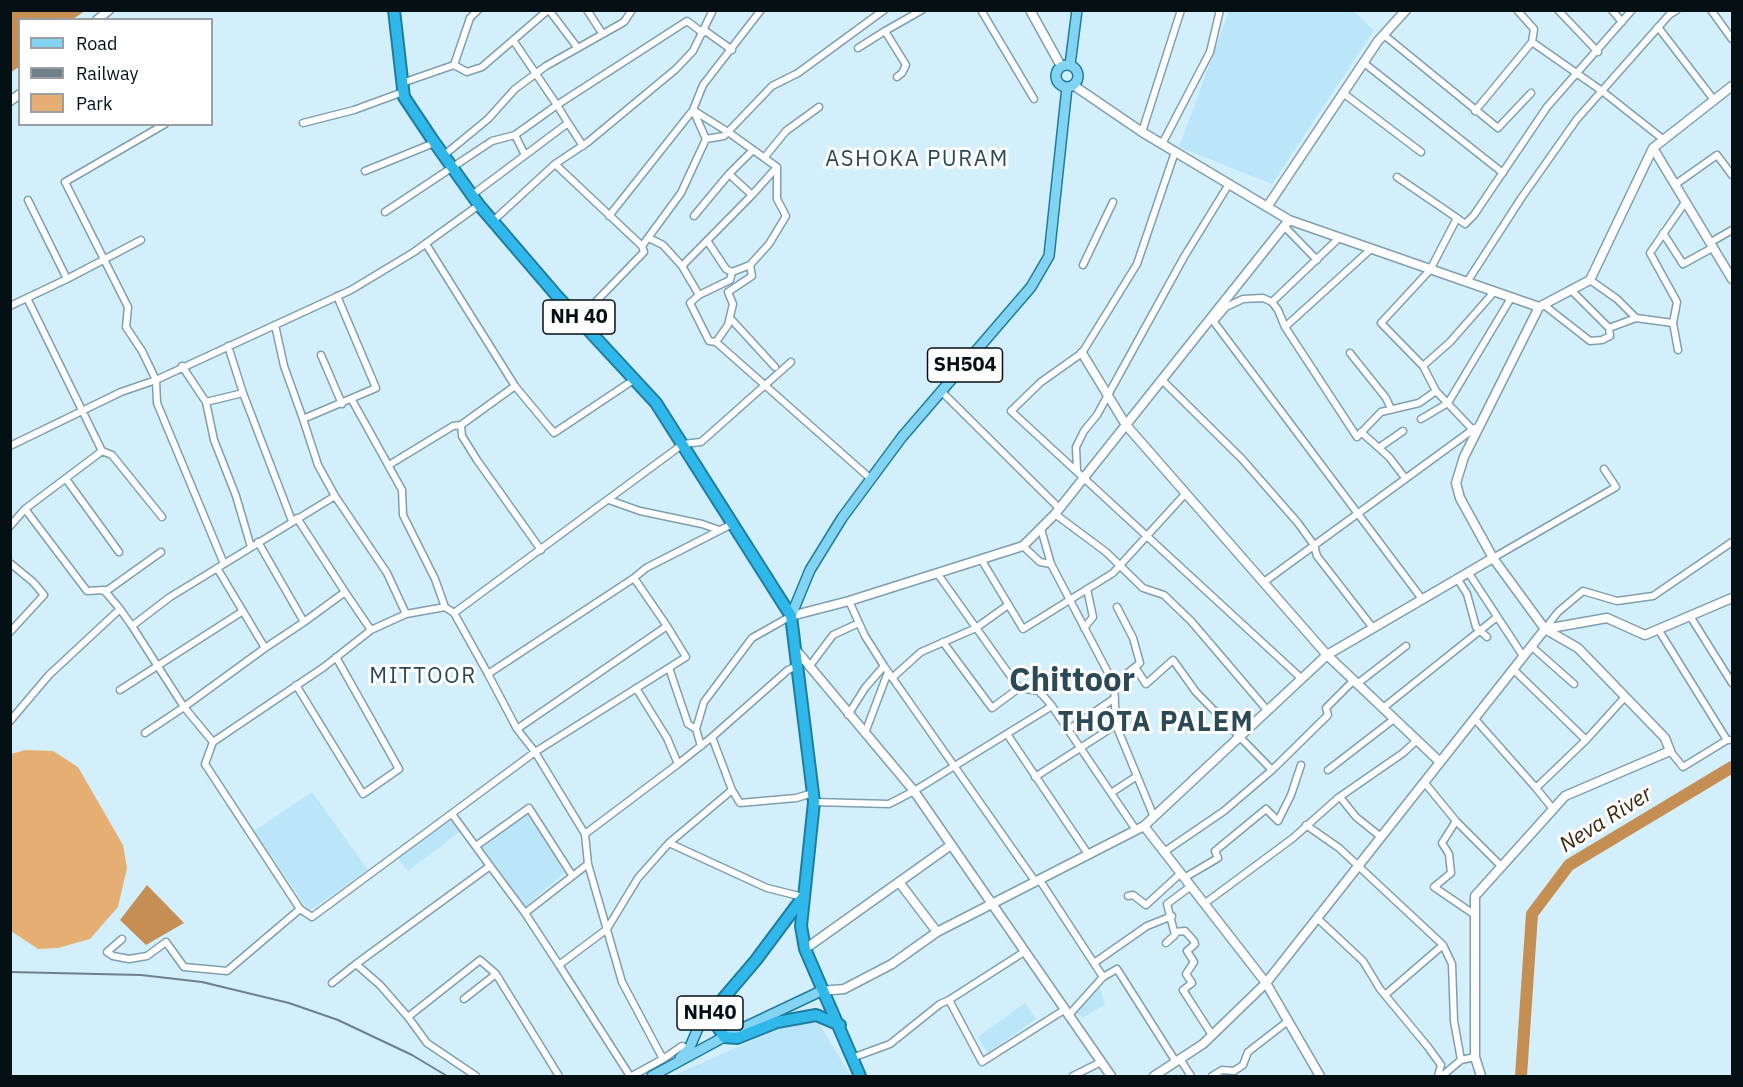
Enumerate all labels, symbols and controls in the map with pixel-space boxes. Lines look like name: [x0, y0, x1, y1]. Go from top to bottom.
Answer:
legend: [18, 18, 213, 126]
text: Road: [76, 32, 117, 55]
text: Railway: [76, 62, 138, 85]
text: Park: [76, 92, 112, 115]
district label: ASHOKA PURAM: [825, 147, 1009, 173]
road number: NH 40: [543, 300, 615, 334]
road number: SH504: [928, 348, 1002, 382]
district label: Chittoor: [1009, 661, 1135, 701]
district label: MITTOOR: [369, 664, 477, 690]
district label: THOTA PALEM: [1058, 707, 1254, 739]
water label: Neva River: [1555, 781, 1657, 859]
road number: NH40: [677, 996, 743, 1030]

